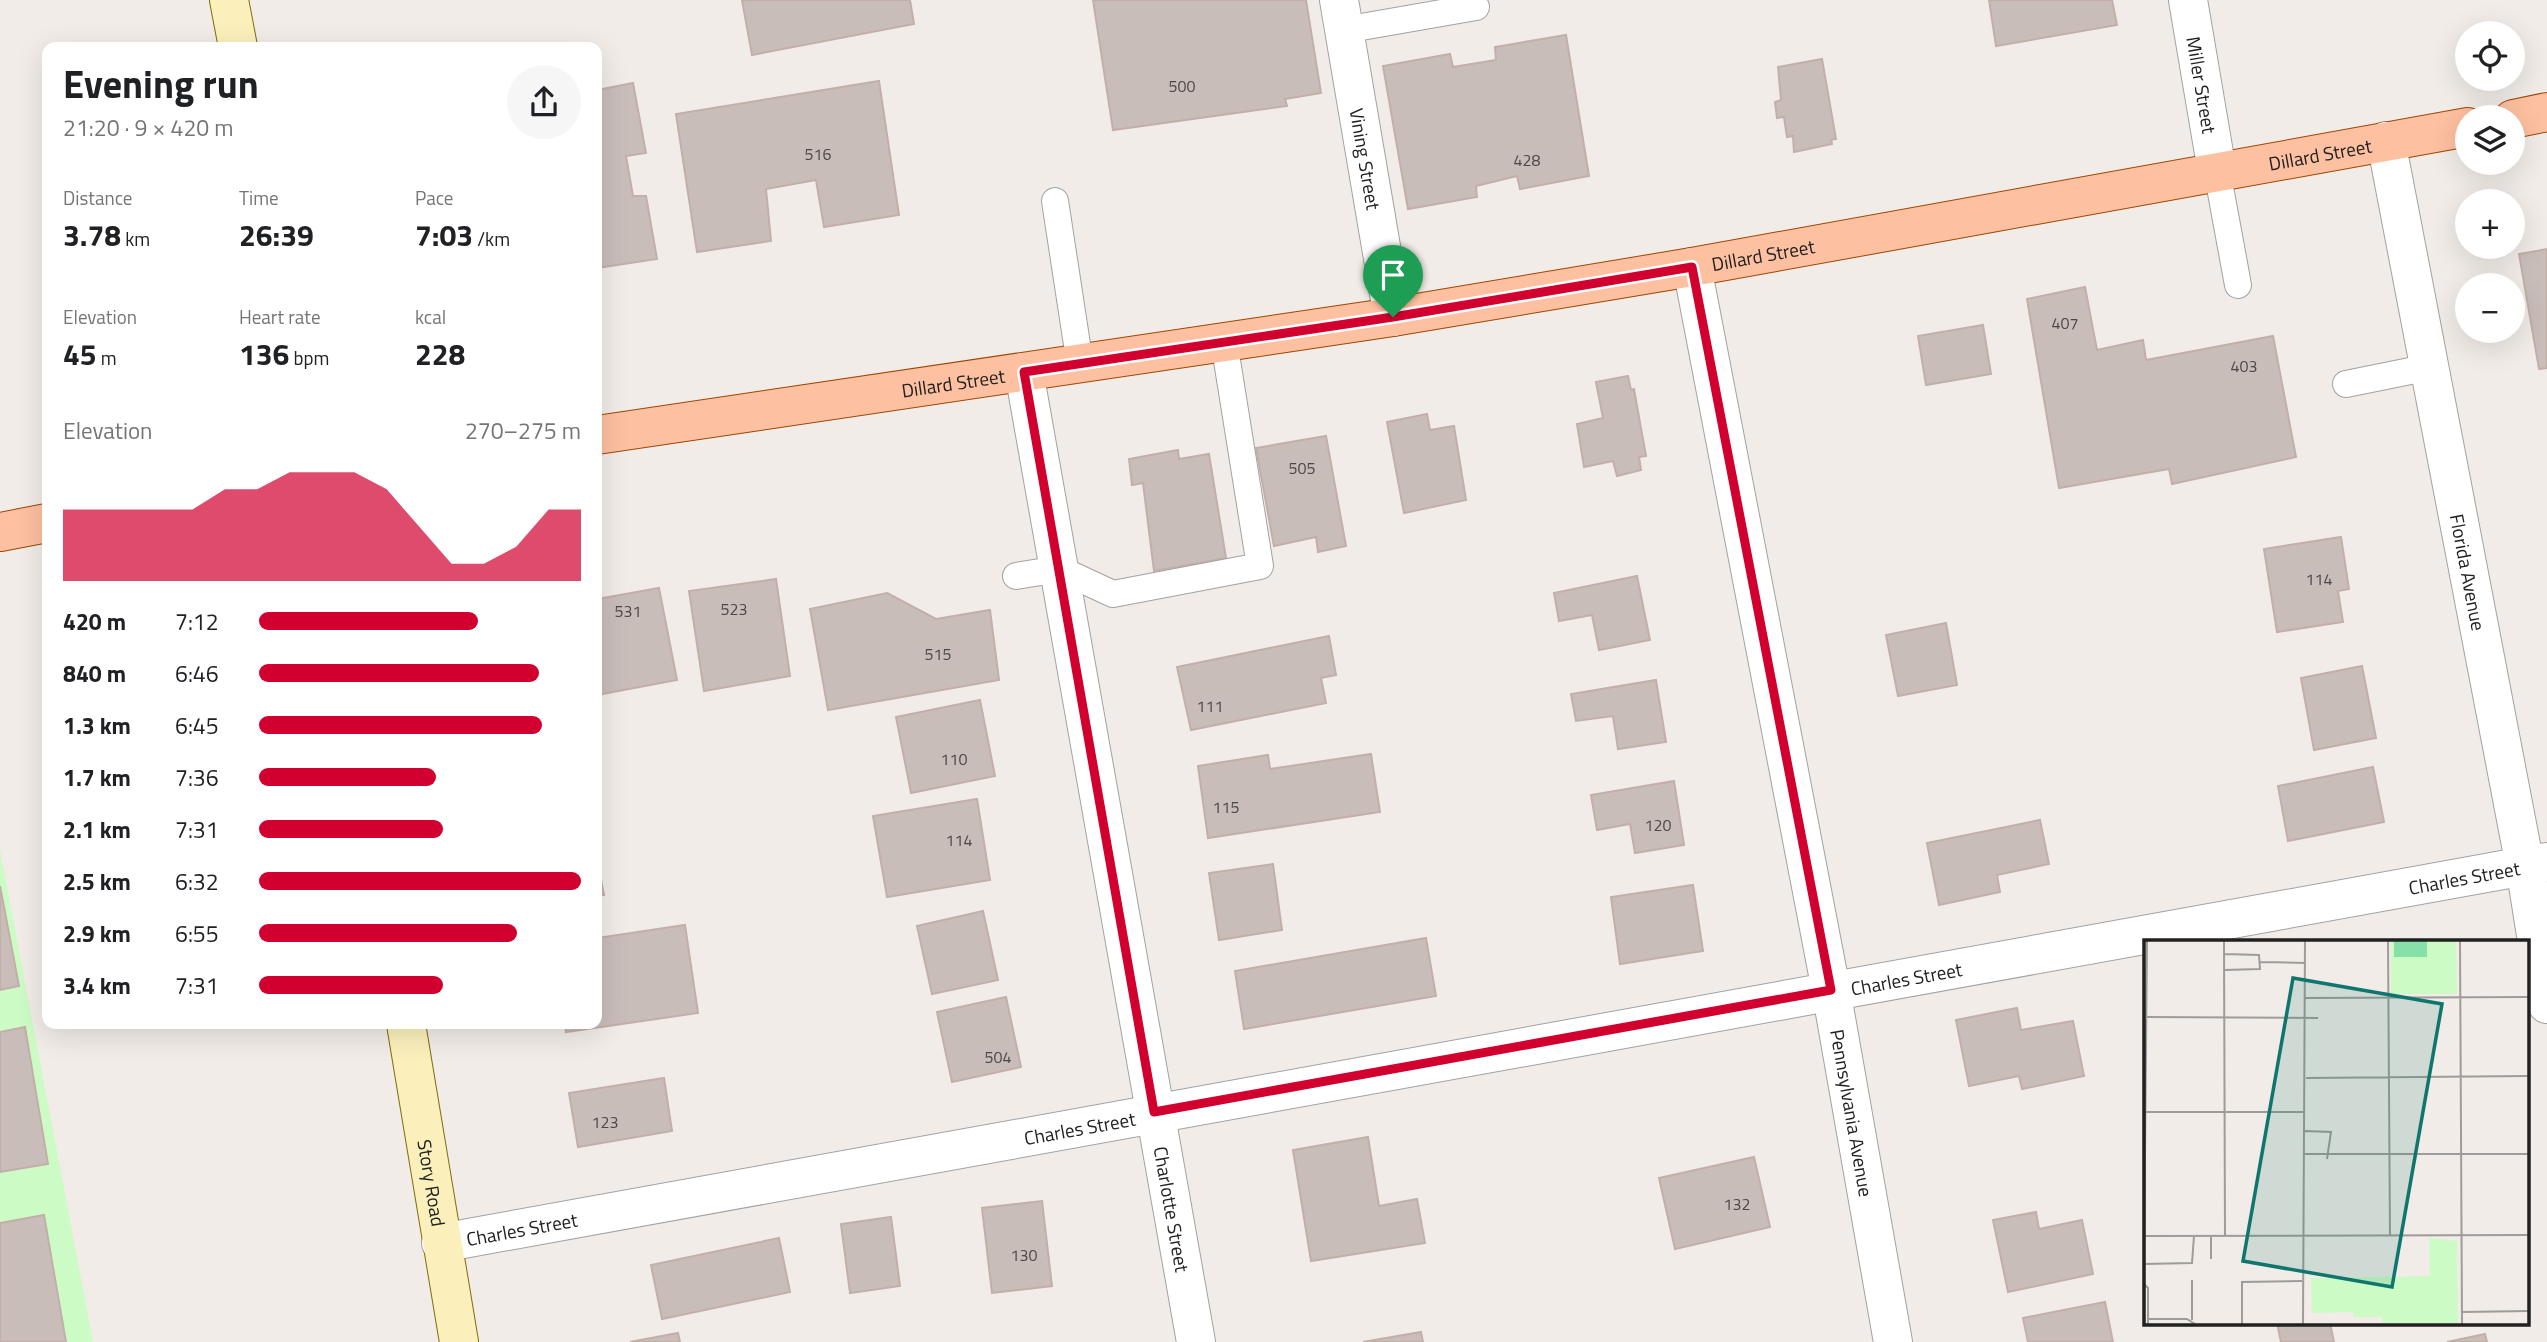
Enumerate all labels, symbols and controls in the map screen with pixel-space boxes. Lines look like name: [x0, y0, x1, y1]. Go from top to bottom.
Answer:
map controls: [2455, 21, 2525, 343]
button: locate: [2455, 21, 2525, 91]
street label: Miller Street: [2180, 34, 2225, 136]
text: Evening run: [63, 55, 259, 113]
button: share: [507, 65, 581, 139]
house number: 500: [1169, 74, 1195, 98]
button: layers: [2455, 105, 2525, 175]
street label: Vining Street: [1343, 106, 1389, 212]
text: 21:20 · 9 × 420 m: [63, 110, 233, 145]
street label: Dillard Street: [2266, 130, 2374, 177]
house number: 516: [805, 142, 831, 166]
house number: 428: [1514, 148, 1540, 172]
text: Distance: [63, 183, 132, 212]
text: Time: [239, 183, 279, 212]
text: Pace: [415, 183, 453, 212]
button: +: [2455, 189, 2525, 259]
text: 3.78: [63, 212, 121, 258]
text: 26:39: [239, 212, 314, 258]
text: 7:03: [415, 212, 473, 258]
text: km: [121, 224, 150, 253]
text: /km: [473, 224, 510, 253]
street label: Dillard Street: [1709, 231, 1817, 278]
pin: [1363, 245, 1423, 317]
icon: arrive: [1374, 256, 1412, 294]
button: −: [2455, 273, 2525, 343]
text: Elevation: [63, 302, 137, 331]
text: Heart rate: [239, 302, 321, 331]
text: kcal: [415, 302, 446, 331]
house number: 407: [2052, 311, 2078, 335]
text: 45: [63, 331, 97, 377]
text: 136: [239, 331, 289, 377]
text: 228: [415, 331, 465, 377]
text: m: [97, 343, 117, 372]
text: bpm: [289, 343, 329, 372]
house number: 403: [2231, 354, 2257, 378]
street label: Dillard Street: [899, 360, 1007, 404]
text: Elevation: [63, 413, 152, 448]
text: 270–275 m: [465, 413, 581, 448]
house number: 505: [1289, 456, 1315, 480]
street label: Florida Avenue: [2443, 511, 2494, 633]
house number: 114: [2306, 567, 2332, 591]
house number: 523: [721, 597, 747, 621]
house number: 531: [615, 599, 641, 623]
text: 420 m: [63, 604, 126, 639]
text: 7:12: [175, 604, 219, 639]
house number: 515: [925, 642, 951, 666]
text: 840 m: [63, 656, 126, 691]
text: 6:46: [175, 656, 219, 691]
house number: 111: [1197, 694, 1223, 718]
text: 1.3 km: [63, 708, 131, 743]
text: 6:45: [175, 708, 219, 743]
house number: 110: [941, 747, 967, 771]
text: 1.7 km: [63, 760, 131, 795]
text: 7:36: [175, 760, 219, 795]
house number: 115: [1213, 795, 1239, 819]
text: 2.1 km: [63, 812, 131, 847]
text: 7:31: [175, 812, 219, 847]
house number: 120: [1645, 813, 1671, 837]
house number: 114: [946, 828, 972, 852]
street label: Charles Street: [2406, 853, 2523, 901]
text: 2.5 km: [63, 864, 131, 899]
text: 6:32: [175, 864, 219, 899]
text: 2.9 km: [63, 916, 131, 951]
text: 6:55: [175, 916, 219, 951]
inset map: [2144, 940, 2530, 1324]
street label: Charles Street: [1848, 954, 1965, 1002]
text: 3.4 km: [63, 968, 131, 1003]
text: 7:31: [175, 968, 219, 1003]
street label: Pennsylvania Avenue: [1824, 1027, 1882, 1199]
house number: 504: [985, 1045, 1011, 1069]
street label: Charles Street: [1022, 1103, 1138, 1152]
house number: 123: [592, 1110, 618, 1134]
street label: Story Road: [411, 1137, 454, 1229]
street label: Charlotte Street: [1147, 1144, 1198, 1274]
house number: 132: [1724, 1192, 1750, 1216]
street label: Charles Street: [464, 1204, 580, 1253]
house number: 130: [1011, 1243, 1037, 1267]

